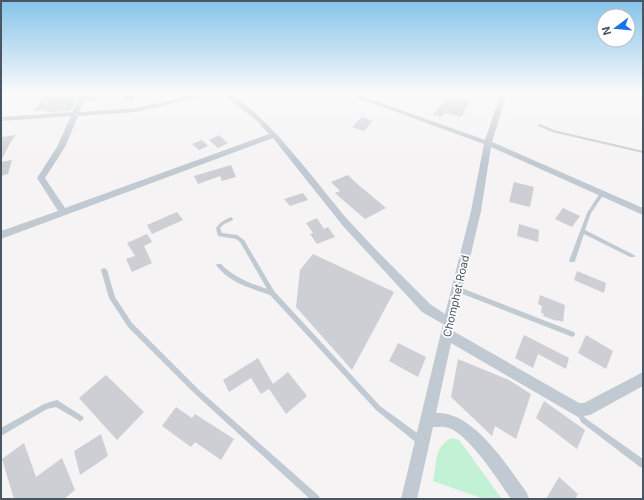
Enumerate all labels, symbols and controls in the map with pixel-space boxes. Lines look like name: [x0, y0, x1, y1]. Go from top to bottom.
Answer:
north arrow: [596, 8, 636, 48]
text: N: [599, 25, 614, 37]
street label: Chomphet Road: [440, 254, 472, 338]

